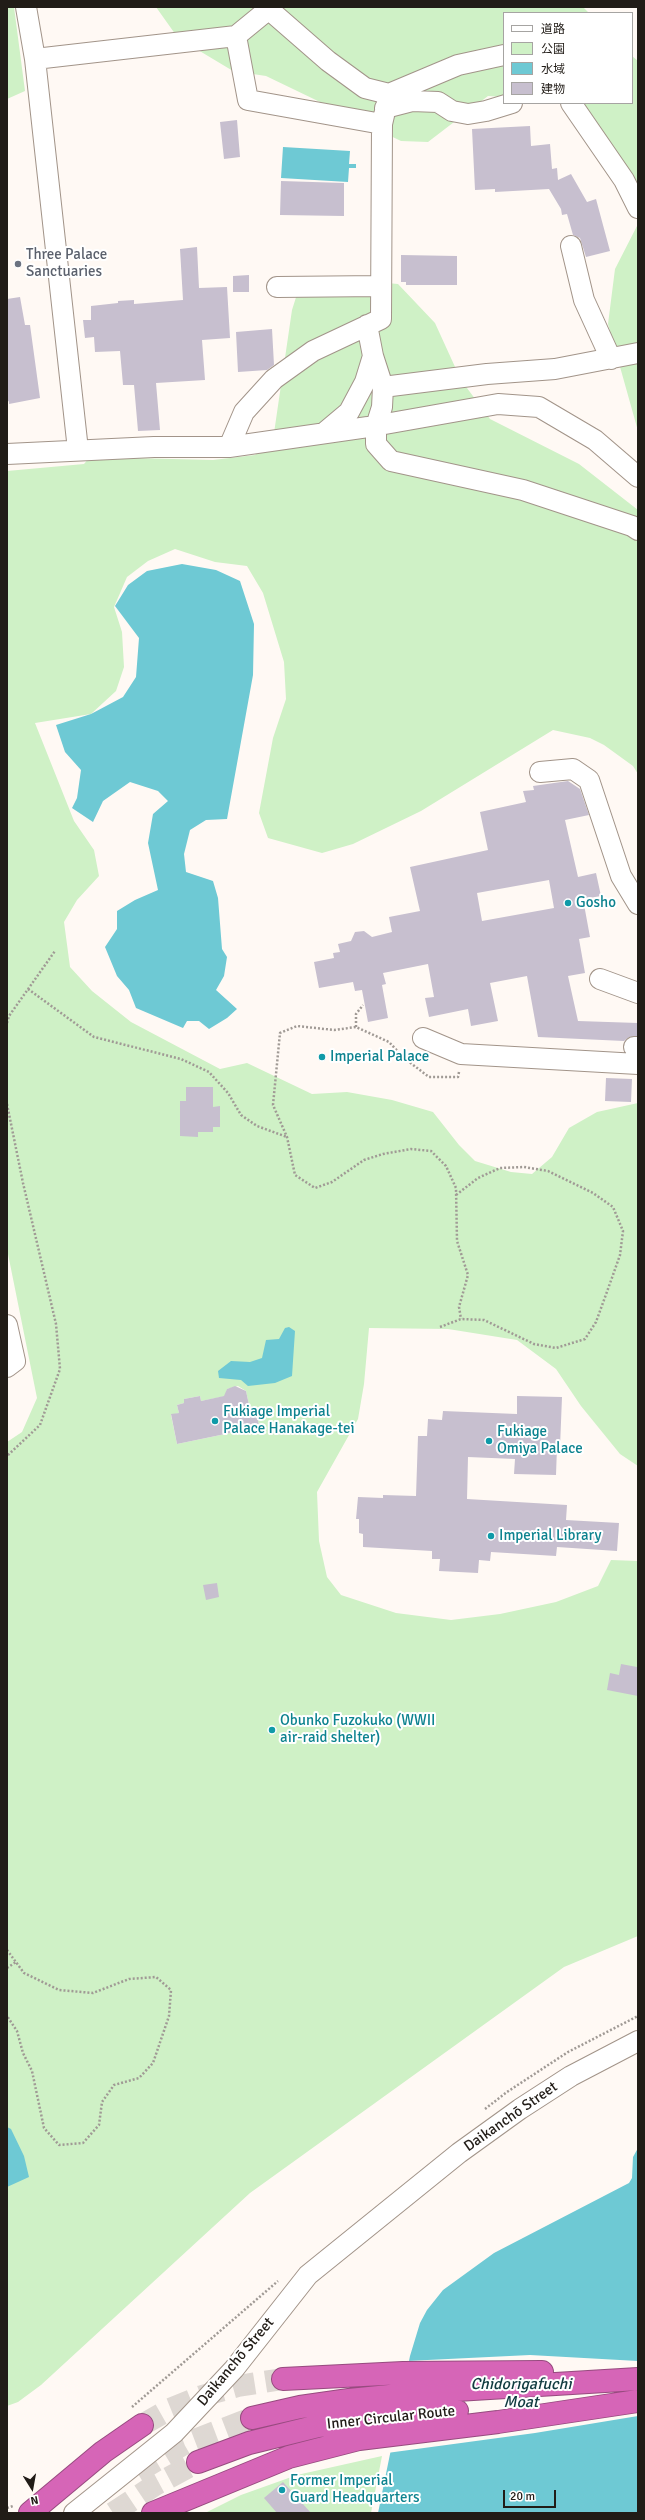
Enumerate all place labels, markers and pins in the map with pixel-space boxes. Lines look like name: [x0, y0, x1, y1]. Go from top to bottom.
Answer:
place label: Three Palace Sanctuaries: [26, 246, 107, 281]
marker: Three Palace Sanctuaries: [13, 259, 23, 269]
place label: Gosho: [576, 894, 616, 912]
marker: Gosho: [563, 898, 573, 908]
place label: Imperial Palace: [330, 1048, 429, 1066]
marker: Imperial Palace: [317, 1052, 327, 1062]
place label: Fukiage Imperial Palace Hanakage-tei: [223, 1403, 354, 1438]
marker: Fukiage Imperial Palace Hanakage-tei: [210, 1416, 220, 1426]
place label: Fukiage Omiya Palace: [497, 1423, 583, 1458]
marker: Fukiage Omiya Palace: [484, 1436, 494, 1446]
place label: Imperial Library: [499, 1527, 601, 1545]
marker: Imperial Library: [486, 1531, 496, 1541]
place label: Obunko Fuzokuko (WWII air-raid shelter): [280, 1712, 435, 1747]
marker: Obunko Fuzokuko (WWII air-raid shelter): [267, 1725, 277, 1735]
place label: Former Imperial Guard Headquarters: [290, 2472, 419, 2507]
marker: Former Imperial Guard Headquarters: [277, 2485, 287, 2495]

